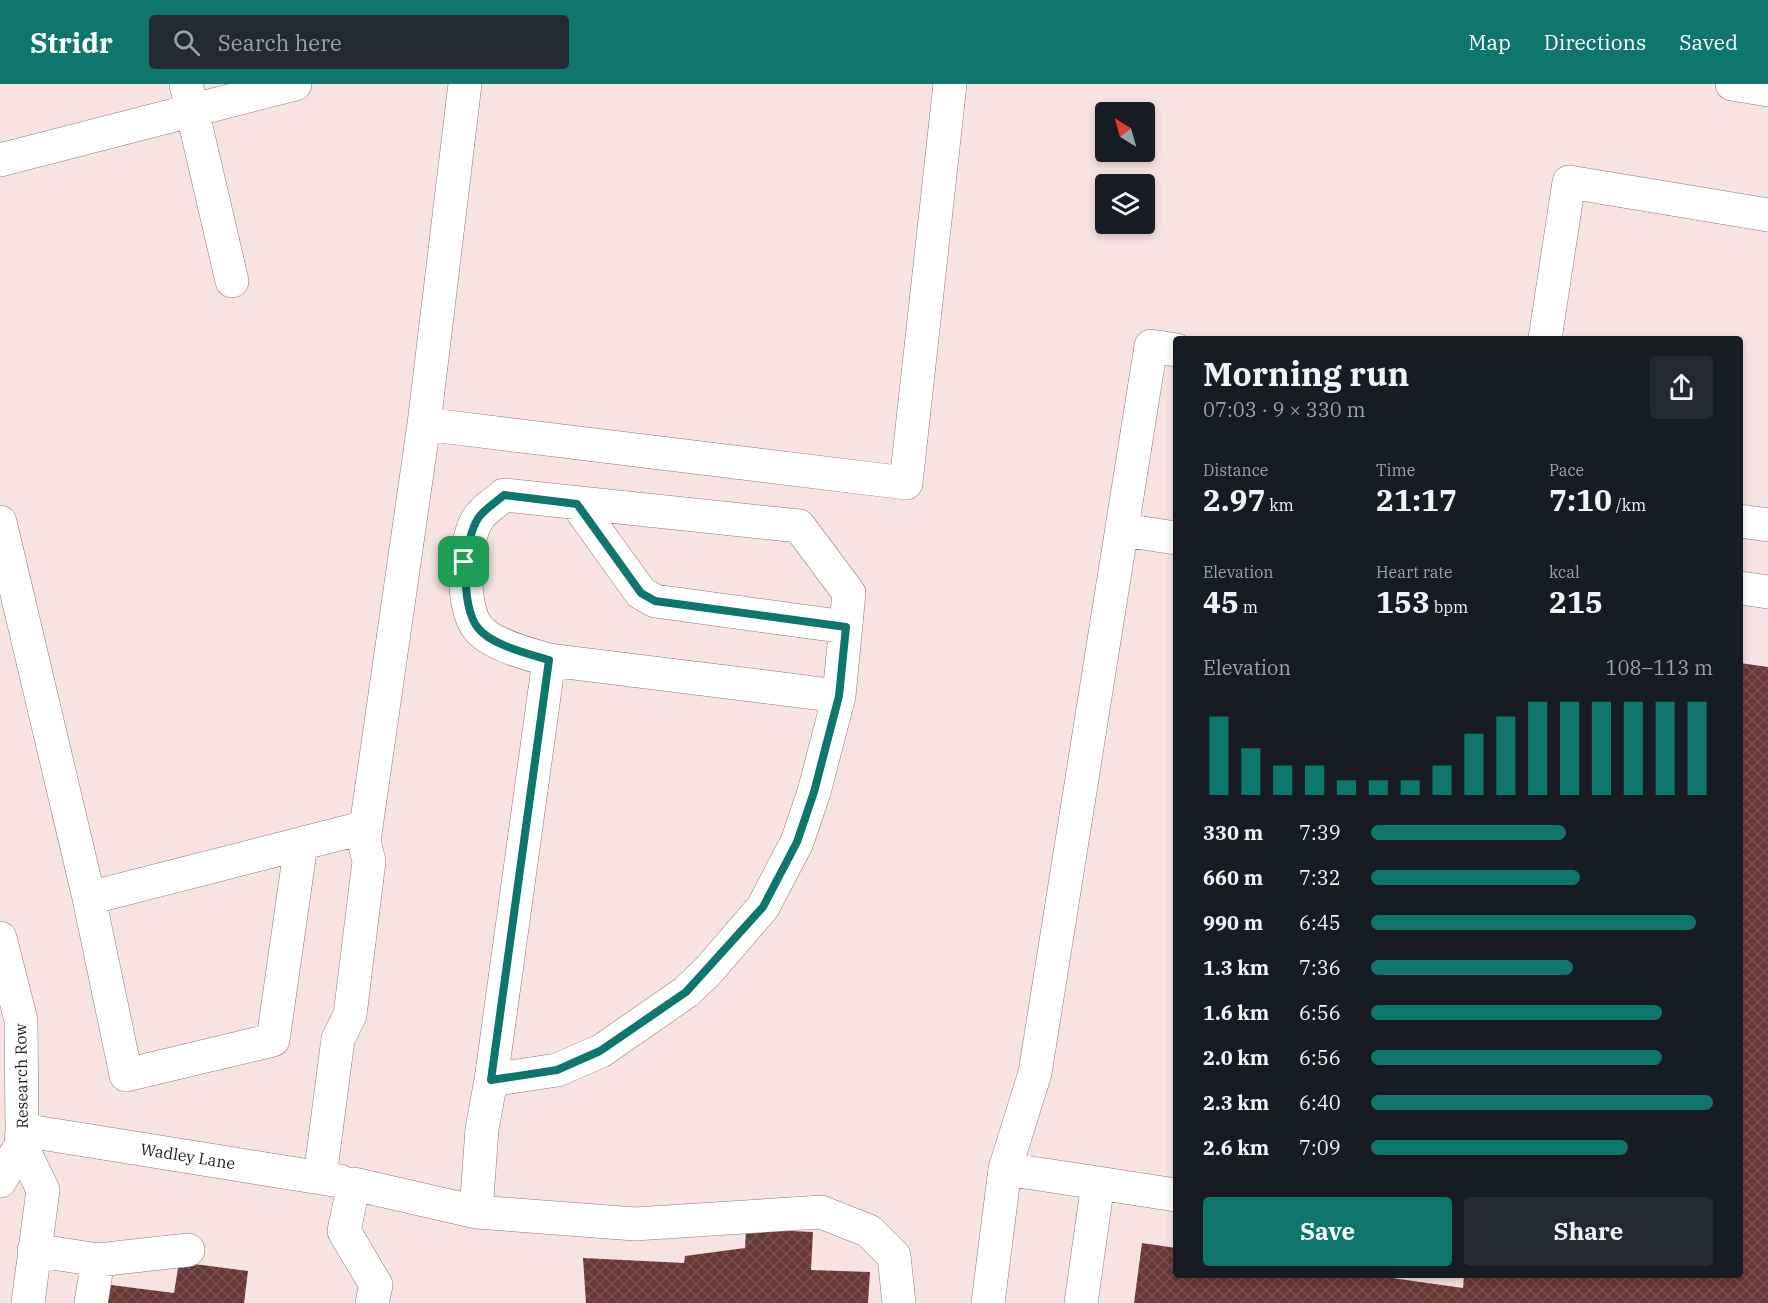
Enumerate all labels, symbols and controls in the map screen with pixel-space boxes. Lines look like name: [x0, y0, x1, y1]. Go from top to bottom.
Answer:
search box: [149, 15, 569, 69]
text: Stridr: [30, 24, 113, 61]
icon: search: [170, 26, 203, 59]
text: Search here: [218, 28, 342, 57]
text: Map: [1468, 28, 1511, 56]
text: Directions: [1544, 28, 1646, 56]
text: Saved: [1679, 28, 1738, 56]
north arrow: [1095, 102, 1155, 162]
map controls: [1095, 102, 1155, 234]
button: layers: [1095, 174, 1155, 234]
text: Morning run: [1203, 352, 1409, 395]
button: share: [1650, 356, 1713, 419]
text: 07:03 · 9 × 330 m: [1203, 396, 1366, 423]
text: Distance: [1203, 460, 1268, 480]
text: Time: [1376, 460, 1415, 480]
text: Pace: [1549, 460, 1584, 480]
text: 2.97: [1203, 480, 1265, 519]
text: 21:17: [1376, 480, 1457, 519]
text: 7:10: [1549, 480, 1612, 519]
text: km: [1265, 495, 1294, 515]
text: /km: [1612, 495, 1646, 515]
pin: [438, 536, 489, 587]
icon: arrive: [447, 545, 480, 578]
text: Elevation: [1203, 562, 1273, 582]
text: Heart rate: [1376, 562, 1453, 582]
text: kcal: [1549, 562, 1580, 582]
text: 45: [1203, 582, 1239, 621]
text: 153: [1376, 582, 1430, 621]
text: 215: [1549, 582, 1603, 621]
text: m: [1239, 597, 1258, 617]
text: bpm: [1430, 597, 1468, 617]
text: Elevation: [1203, 654, 1291, 681]
text: 108–113 m: [1606, 654, 1713, 681]
text: 330 m: [1203, 819, 1263, 846]
text: 7:39: [1299, 819, 1341, 846]
text: 660 m: [1203, 864, 1263, 891]
text: 7:32: [1299, 864, 1341, 891]
text: 990 m: [1203, 909, 1263, 936]
text: 6:45: [1299, 909, 1341, 936]
text: 1.3 km: [1203, 954, 1269, 981]
text: 7:36: [1299, 954, 1341, 981]
text: 1.6 km: [1203, 999, 1269, 1026]
text: 6:56: [1299, 999, 1341, 1026]
street label: Research Row: [10, 1023, 32, 1129]
text: 2.0 km: [1203, 1044, 1269, 1071]
text: 6:56: [1299, 1044, 1341, 1071]
text: 2.3 km: [1203, 1089, 1269, 1116]
text: 6:40: [1299, 1089, 1341, 1116]
text: 2.6 km: [1203, 1134, 1269, 1161]
text: 7:09: [1299, 1134, 1341, 1161]
street label: Wadley Lane: [139, 1139, 237, 1173]
button: Save: [1203, 1197, 1452, 1266]
button: Share: [1464, 1197, 1713, 1266]

